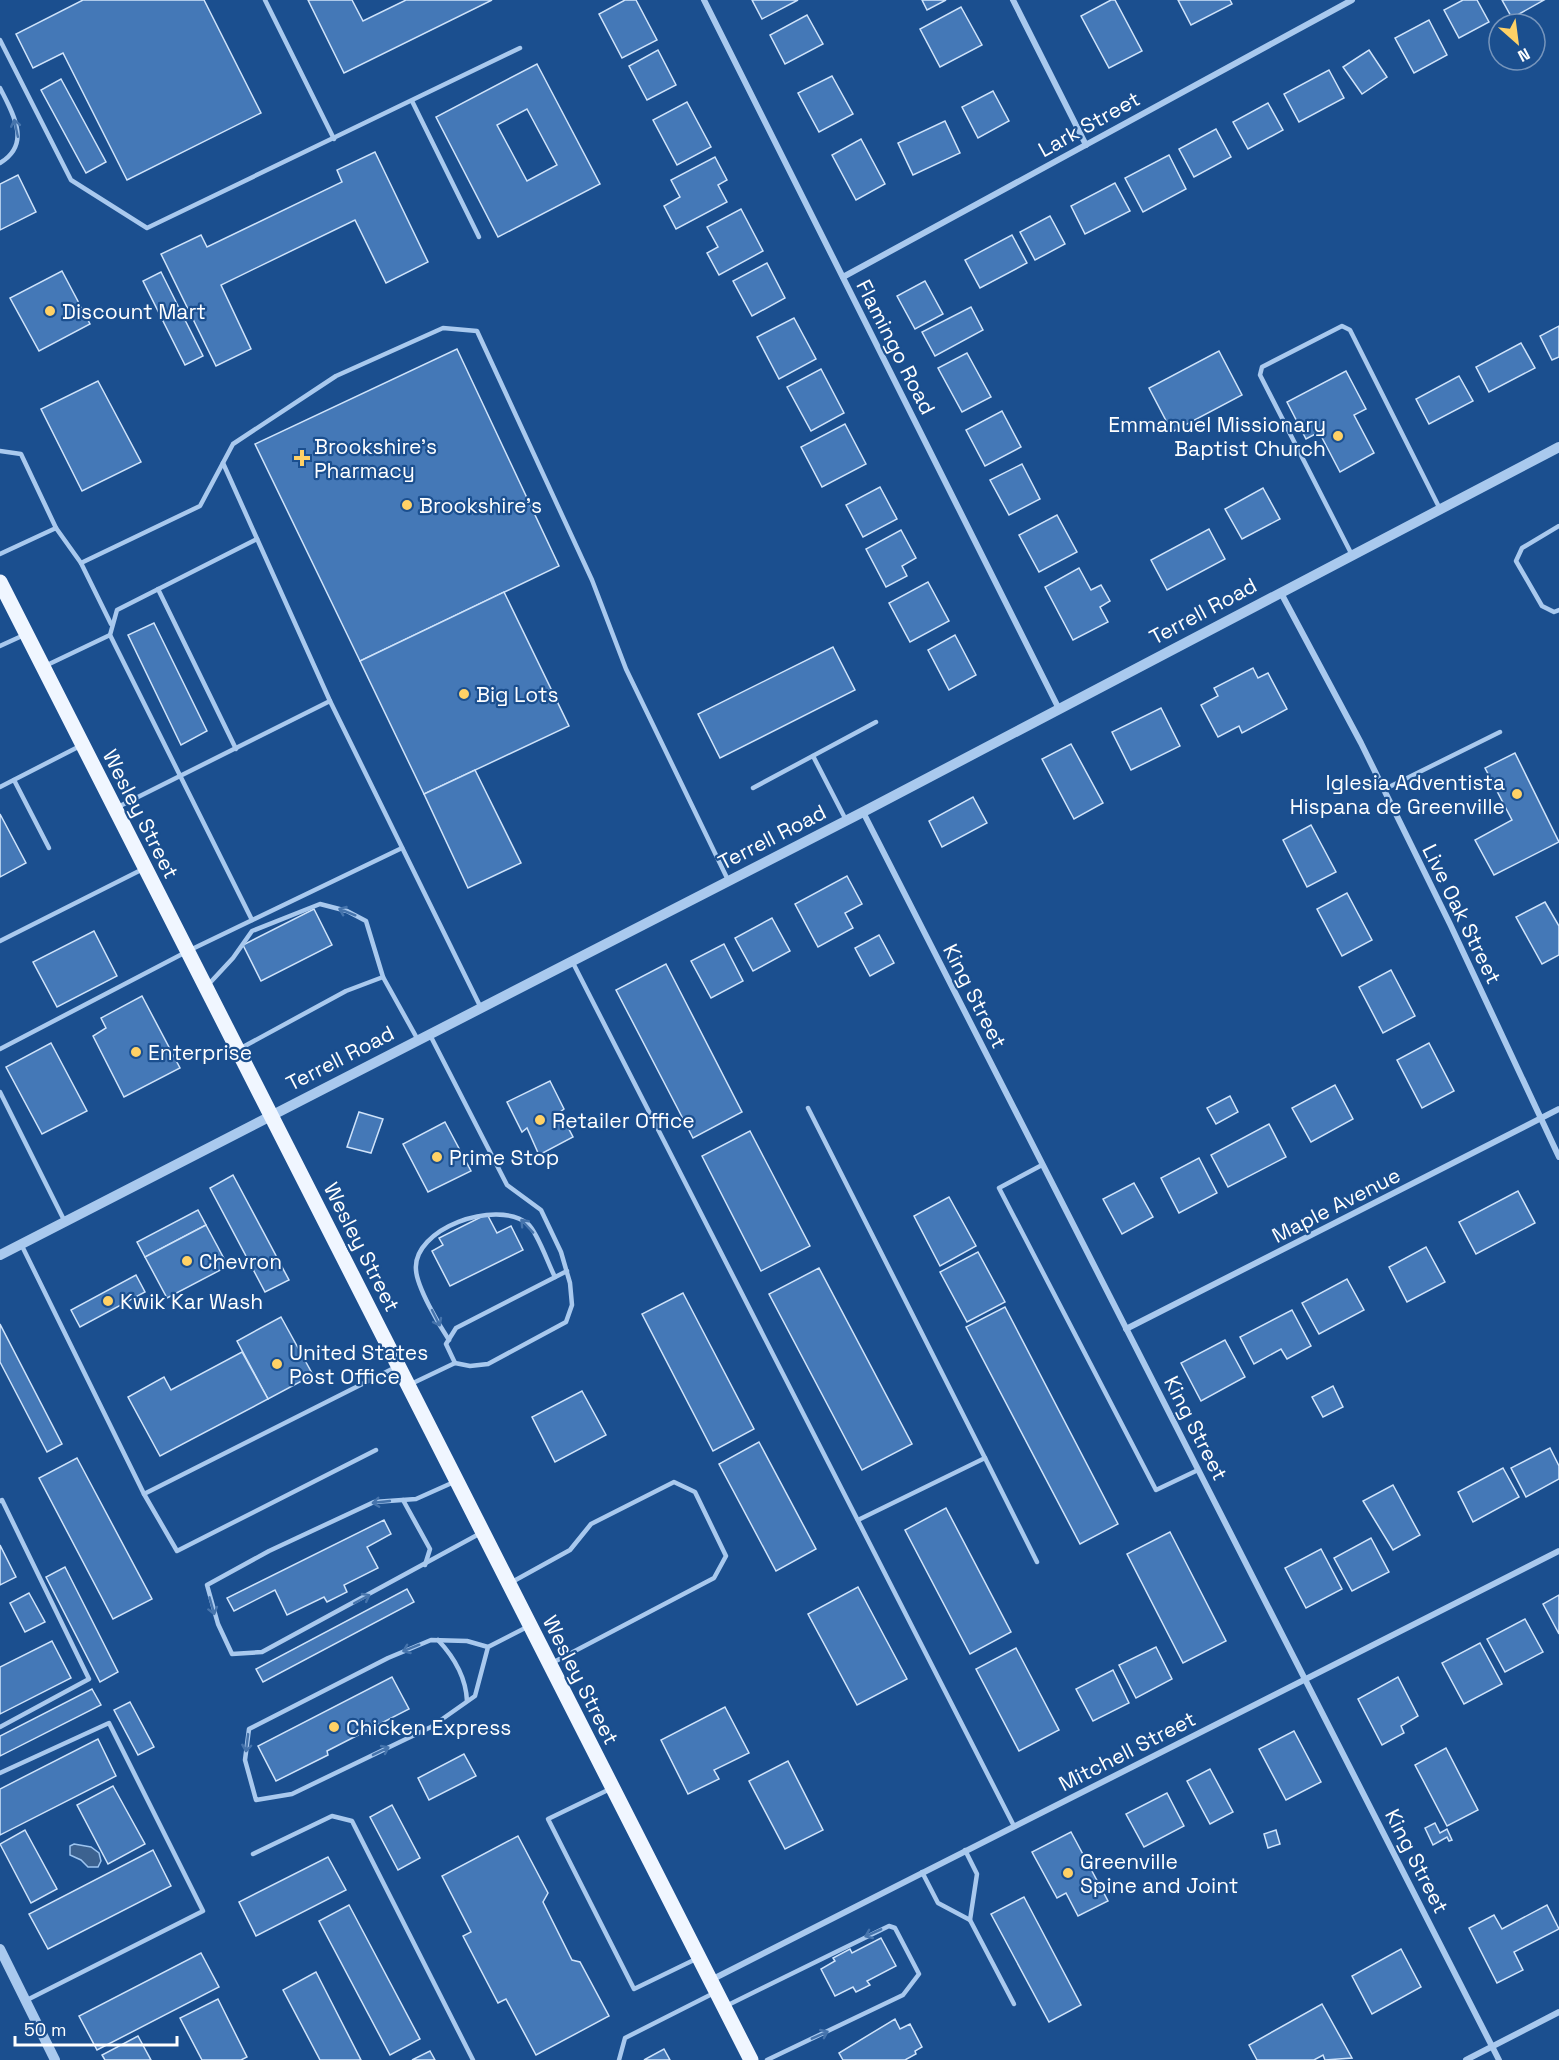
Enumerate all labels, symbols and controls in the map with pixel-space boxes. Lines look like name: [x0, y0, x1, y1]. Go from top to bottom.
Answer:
north arrow: [1487, 12, 1547, 72]
text: N: [1514, 43, 1533, 67]
street label: Lark Street: [1033, 85, 1145, 163]
one-way arrow: [10, 119, 22, 138]
street label: Flamingo Road: [850, 275, 942, 419]
place label: Discount Mart: [62, 298, 206, 325]
marker: Discount Mart: [43, 304, 57, 318]
place label: Emmanuel Missionary Baptist Church: [1108, 411, 1326, 462]
marker: Emmanuel Missionary Baptist Church: [1331, 429, 1345, 443]
place label: Brookshire's Pharmacy: [314, 433, 437, 484]
marker: Brookshire's Pharmacy: [295, 451, 309, 465]
place label: Brookshire's: [419, 492, 542, 519]
marker: Brookshire's: [400, 498, 414, 512]
street label: Terrell Road: [1145, 571, 1261, 651]
place label: Big Lots: [476, 681, 559, 708]
marker: Big Lots: [457, 687, 471, 701]
street label: Wesley Street: [97, 745, 185, 883]
place label: Iglesia Adventista Hispana de Greenville: [1290, 769, 1505, 820]
marker: Iglesia Adventista Hispana de Greenville: [1510, 787, 1524, 801]
street label: Terrell Road: [713, 798, 831, 876]
street label: Live Oak Street: [1416, 840, 1508, 988]
one-way arrow: [338, 906, 357, 917]
street label: King Street: [937, 939, 1013, 1053]
street label: Terrell Road: [281, 1019, 399, 1097]
place label: Enterprise: [148, 1039, 252, 1066]
marker: Enterprise: [129, 1045, 143, 1059]
place label: Retailer Office: [552, 1107, 695, 1134]
marker: Retailer Office: [533, 1113, 547, 1127]
place label: Prime Stop: [449, 1144, 559, 1171]
marker: Prime Stop: [430, 1150, 444, 1164]
street label: Maple Avenue: [1267, 1161, 1405, 1249]
street label: Wesley Street: [318, 1178, 406, 1316]
one-way arrow: [520, 1219, 534, 1234]
place label: Chevron: [199, 1248, 282, 1275]
marker: Chevron: [180, 1254, 194, 1268]
place label: Kwik Kar Wash: [120, 1288, 263, 1315]
marker: Kwik Kar Wash: [101, 1294, 115, 1308]
one-way arrow: [431, 1308, 442, 1326]
place label: United States Post Office: [289, 1339, 428, 1390]
marker: United States Post Office: [270, 1357, 284, 1371]
street label: King Street: [1158, 1371, 1234, 1485]
one-way arrow: [372, 1497, 392, 1508]
one-way arrow: [353, 1593, 370, 1605]
one-way arrow: [207, 1596, 219, 1615]
street label: Wesley Street: [537, 1611, 625, 1749]
one-way arrow: [402, 1644, 421, 1655]
street label: Mitchell Street: [1054, 1705, 1200, 1797]
place label: Chicken Express: [346, 1714, 511, 1741]
marker: Chicken Express: [327, 1720, 341, 1734]
one-way arrow: [241, 1732, 252, 1752]
one-way arrow: [372, 1745, 390, 1756]
street label: King Street: [1379, 1804, 1455, 1918]
place label: Greenville Spine and Joint: [1080, 1848, 1238, 1899]
marker: Greenville Spine and Joint: [1061, 1866, 1075, 1880]
one-way arrow: [864, 1928, 882, 1939]
scale bar: [15, 2009, 177, 2047]
text: 50 m: [24, 2018, 66, 2041]
one-way arrow: [810, 2029, 828, 2041]

